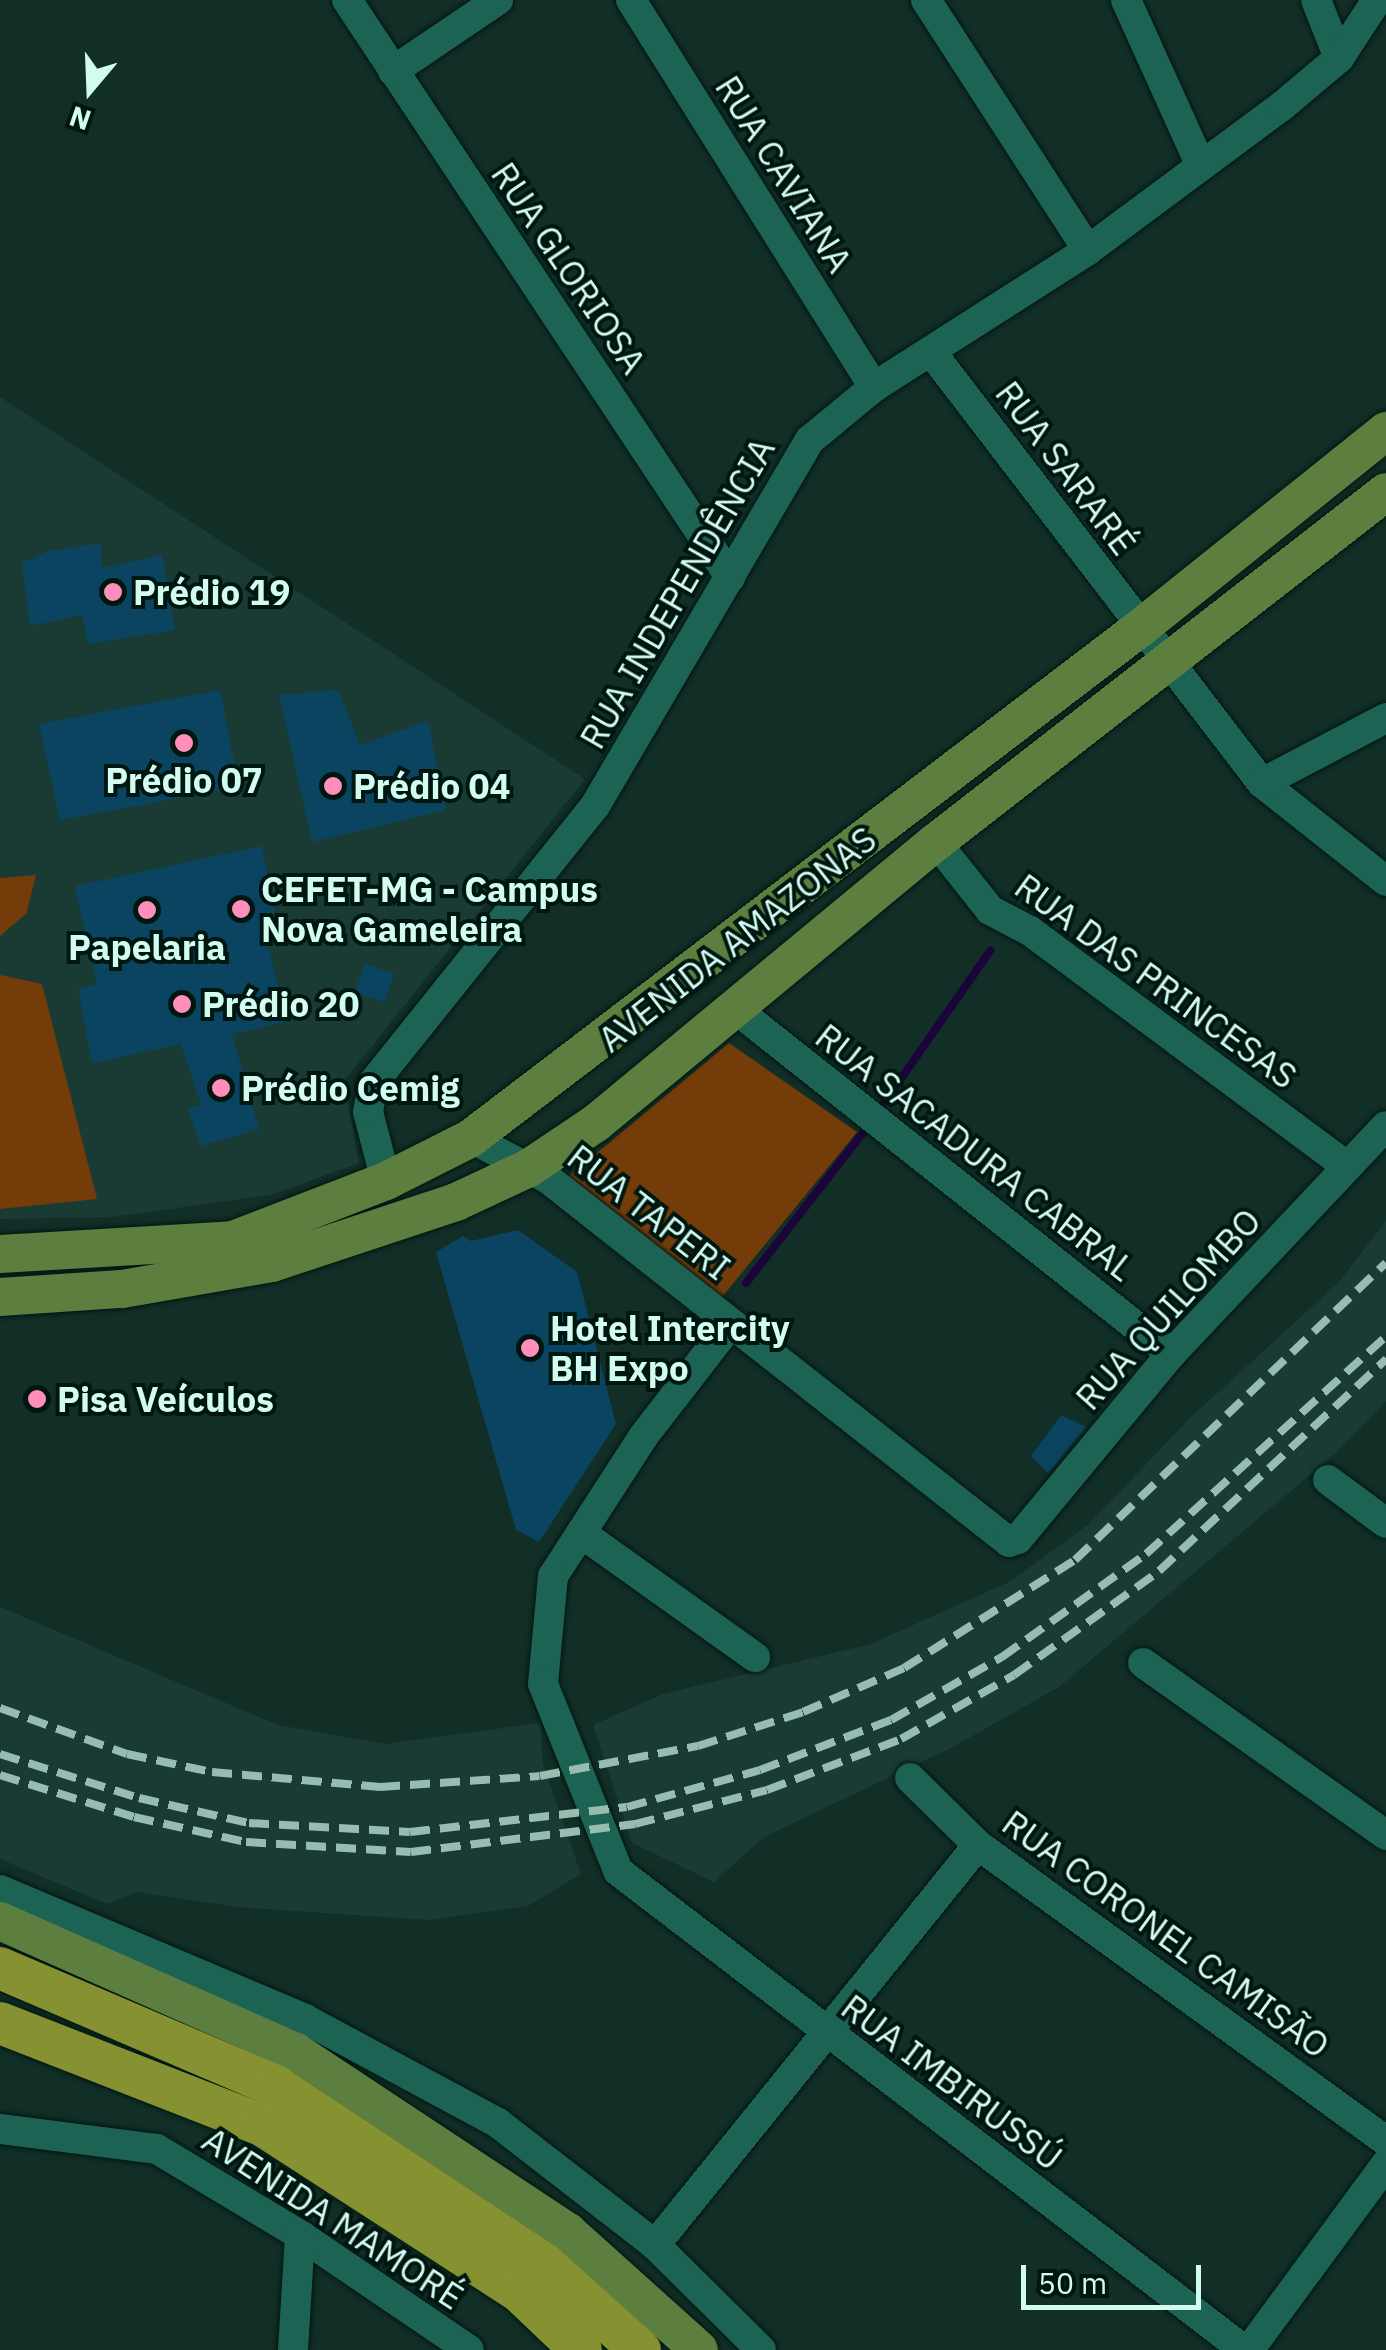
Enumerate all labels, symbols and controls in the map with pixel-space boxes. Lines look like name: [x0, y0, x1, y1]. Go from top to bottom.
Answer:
north arrow: [40, 40, 140, 140]
street label: RUA CAVIANA: [707, 68, 861, 280]
text: N: [64, 98, 96, 140]
street label: RUA GLORIOSA: [483, 154, 655, 382]
street label: RUA SARARÉ: [987, 373, 1145, 563]
street label: RUA INDEPENDÊNCIA: [571, 430, 783, 756]
place label: Prédio 19: [133, 571, 291, 613]
marker: Prédio 19: [102, 581, 124, 603]
marker: Prédio 07: [173, 732, 195, 754]
place label: Prédio 07: [105, 759, 263, 801]
place label: Prédio 04: [353, 765, 511, 807]
marker: Prédio 04: [322, 775, 344, 797]
street label: AVENIDA AMAZONAS: [590, 818, 884, 1060]
street label: RUA DAS PRINCESAS: [1007, 865, 1305, 1097]
place label: CEFET-MG - Campus Nova Gameleira: [261, 868, 598, 950]
marker: CEFET-MG - Campus Nova Gameleira: [230, 898, 252, 920]
marker: Papelaria: [136, 899, 158, 921]
place label: Papelaria: [68, 926, 226, 968]
place label: Prédio 20: [202, 983, 360, 1025]
marker: Prédio 20: [171, 993, 193, 1015]
street label: RUA SACADURA CABRAL: [808, 1015, 1142, 1289]
place label: Prédio Cemig: [241, 1067, 460, 1109]
marker: Prédio Cemig: [210, 1077, 232, 1099]
street label: RUA TAPERI: [560, 1136, 738, 1288]
street label: RUA QUILOMBO: [1067, 1200, 1269, 1418]
place label: Hotel Intercity BH Expo: [550, 1307, 790, 1389]
marker: Hotel Intercity BH Expo: [519, 1337, 541, 1359]
place label: Pisa Veículos: [57, 1378, 274, 1420]
marker: Pisa Veículos: [26, 1388, 48, 1410]
street label: RUA CORONEL CAMISÃO: [995, 1801, 1337, 2067]
street label: RUA IMBIRUSSÚ: [834, 1985, 1070, 2179]
street label: AVENIDA MAMORÉ: [195, 2118, 471, 2318]
scale bar: [1026, 2245, 1206, 2307]
text: 50 m: [1038, 2263, 1107, 2302]

